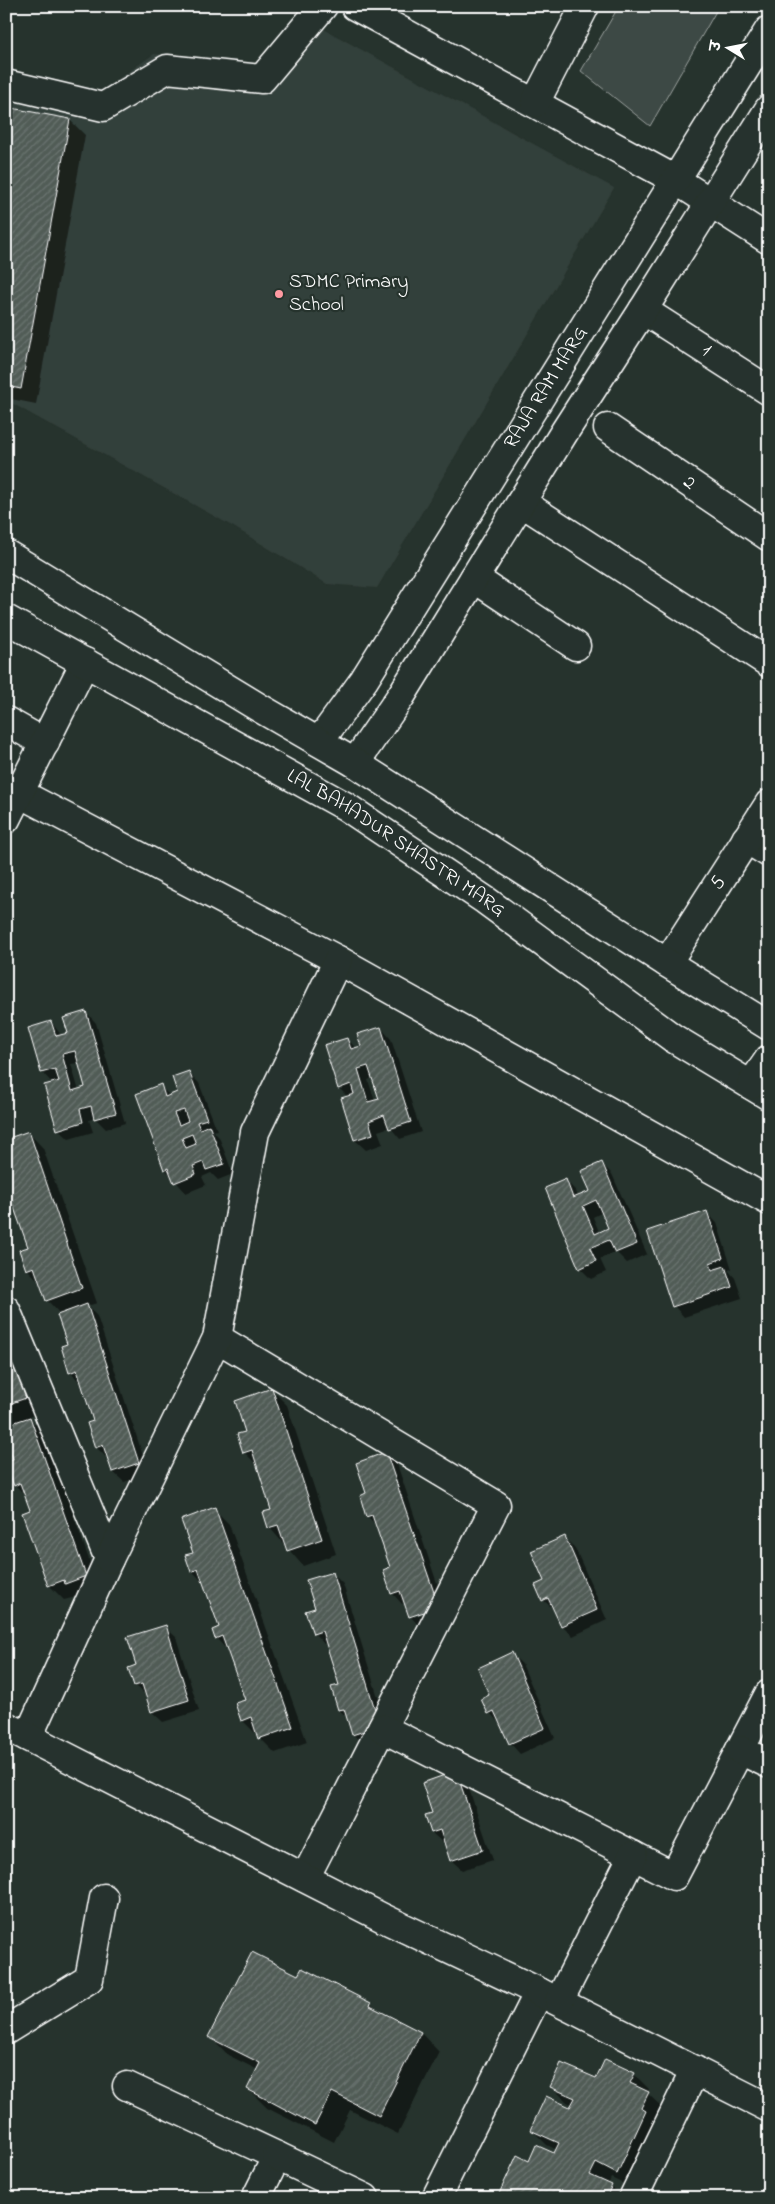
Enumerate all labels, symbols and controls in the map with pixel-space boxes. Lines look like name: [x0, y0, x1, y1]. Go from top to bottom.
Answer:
north arrow: [702, 22, 752, 72]
text: उ: [705, 38, 728, 54]
place label: SDMC Primary School: [289, 268, 408, 320]
marker: SDMC Primary School: [273, 288, 285, 300]
street label: RAJA RAM MARG: [497, 321, 595, 454]
street label: 1: [696, 337, 717, 364]
street label: 2: [677, 468, 701, 498]
street label: LAL BAHADUR SHASTRI MARG: [281, 762, 511, 925]
street label: 5: [703, 870, 734, 896]

